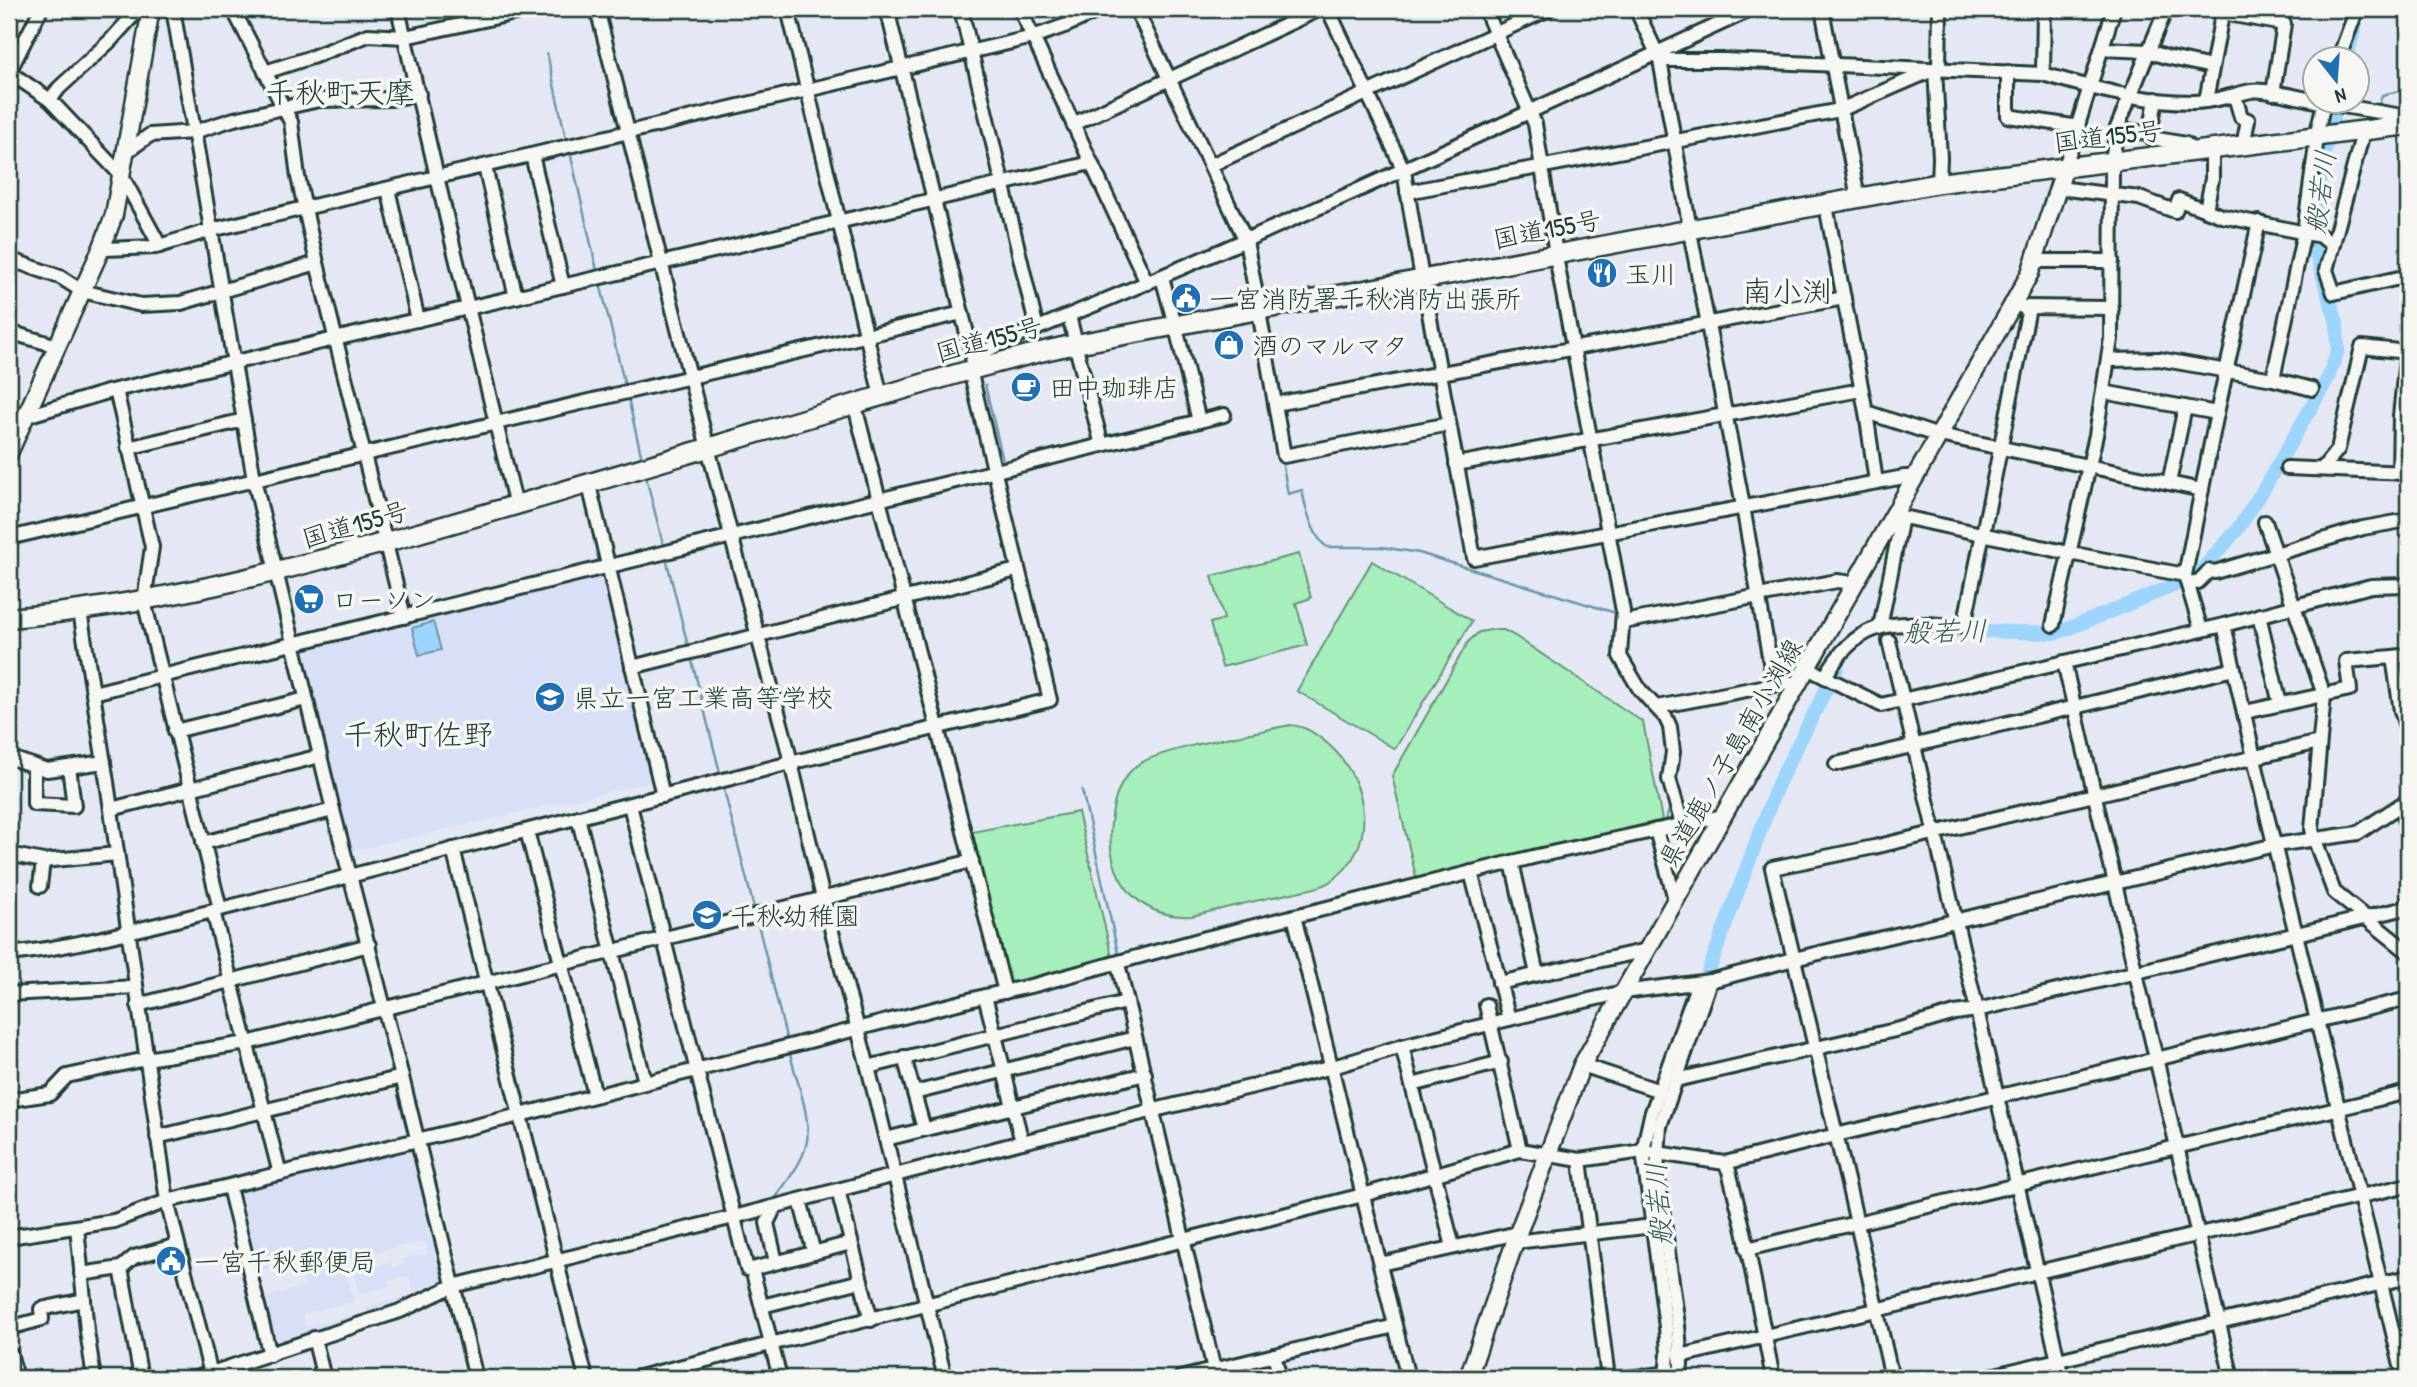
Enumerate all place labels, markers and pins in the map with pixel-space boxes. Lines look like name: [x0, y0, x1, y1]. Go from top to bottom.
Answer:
restaurant icon: 玉川: [1585, 256, 1619, 290]
place label: 玉川: [1625, 256, 1677, 291]
public building icon: 一宮消防署千秋消防出張所: [1169, 281, 1203, 315]
place label: 一宮消防署千秋消防出張所: [1209, 281, 1521, 316]
shop icon: 酒のマルマタ: [1212, 328, 1246, 362]
place label: 酒のマルマタ: [1252, 328, 1408, 363]
cafe icon: 田中珈琲店: [1009, 370, 1043, 404]
place label: 田中珈琲店: [1049, 370, 1179, 405]
supermarket icon: ローソン: [292, 582, 326, 616]
place label: ローソン: [332, 582, 436, 617]
school or university icon: 県立一宮工業高等学校: [533, 680, 567, 714]
place label: 県立一宮工業高等学校: [573, 680, 833, 715]
school or university icon: 千秋幼稚園: [690, 898, 724, 932]
place label: 千秋幼稚園: [730, 898, 860, 933]
public building icon: 一宮千秋郵便局: [154, 1244, 188, 1278]
place label: 一宮千秋郵便局: [194, 1244, 376, 1279]

